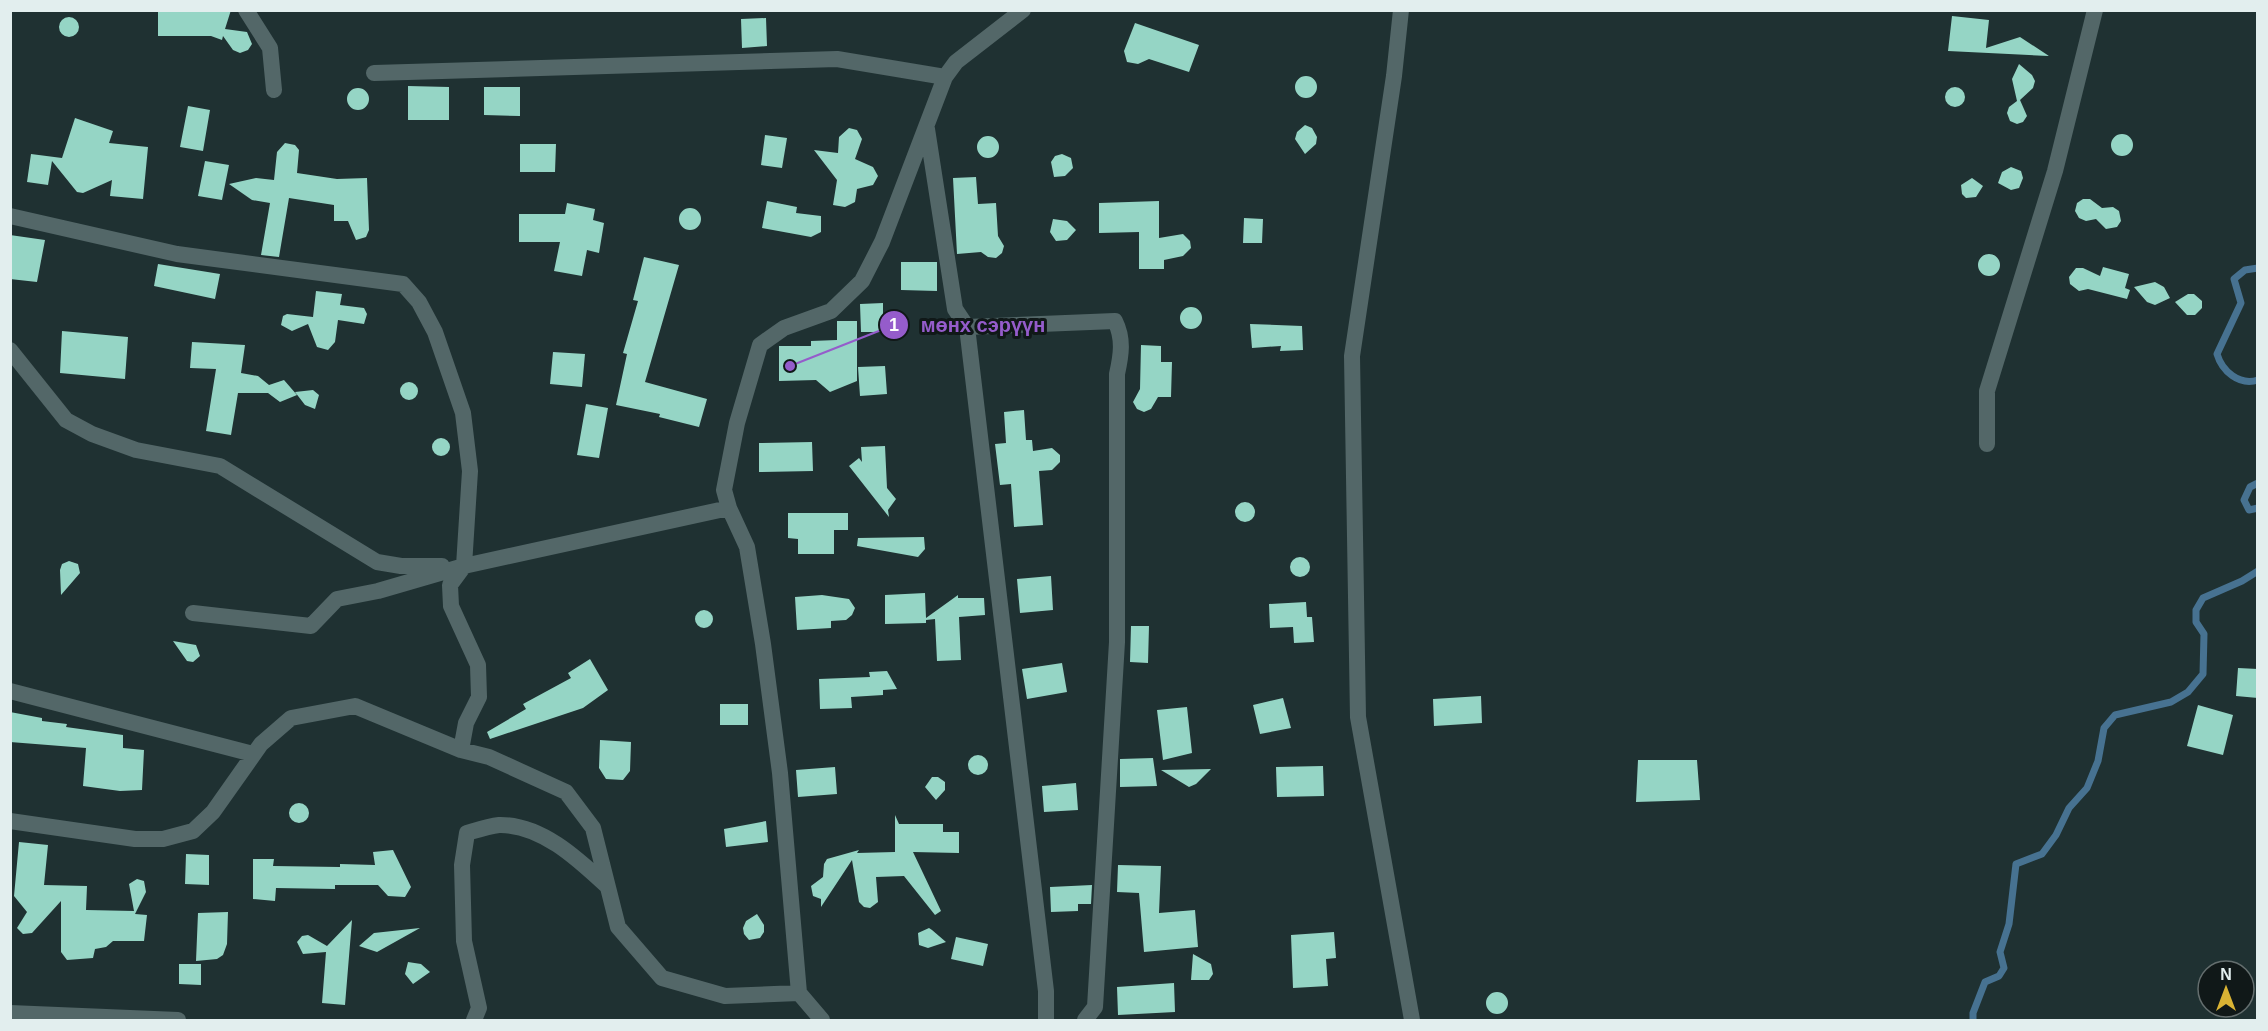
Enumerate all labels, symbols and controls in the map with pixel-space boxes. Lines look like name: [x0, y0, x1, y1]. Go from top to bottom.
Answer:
callout: мөнх сэрүүн: [879, 306, 1057, 344]
text: мөнх сэрүүн: [921, 314, 1045, 336]
text: 1: [889, 315, 899, 335]
north arrow: [2196, 959, 2256, 1019]
text: N: [2220, 966, 2232, 983]

